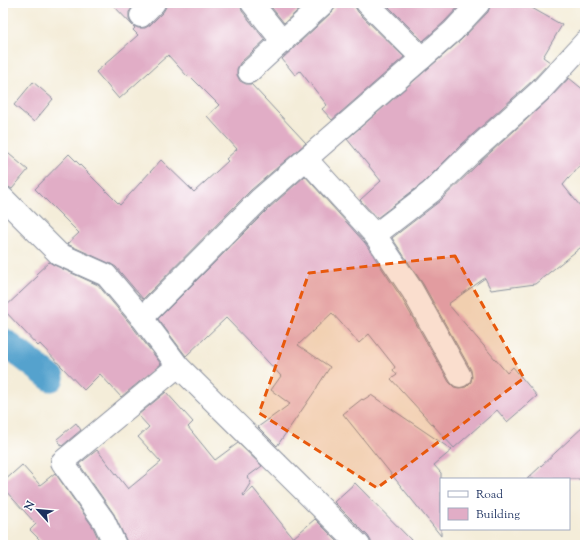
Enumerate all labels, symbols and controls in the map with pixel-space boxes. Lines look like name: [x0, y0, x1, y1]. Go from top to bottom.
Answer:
legend: [440, 478, 570, 530]
text: Road: [476, 486, 503, 504]
north arrow: [18, 490, 58, 530]
text: N: [20, 498, 39, 514]
text: Building: [476, 506, 520, 524]

